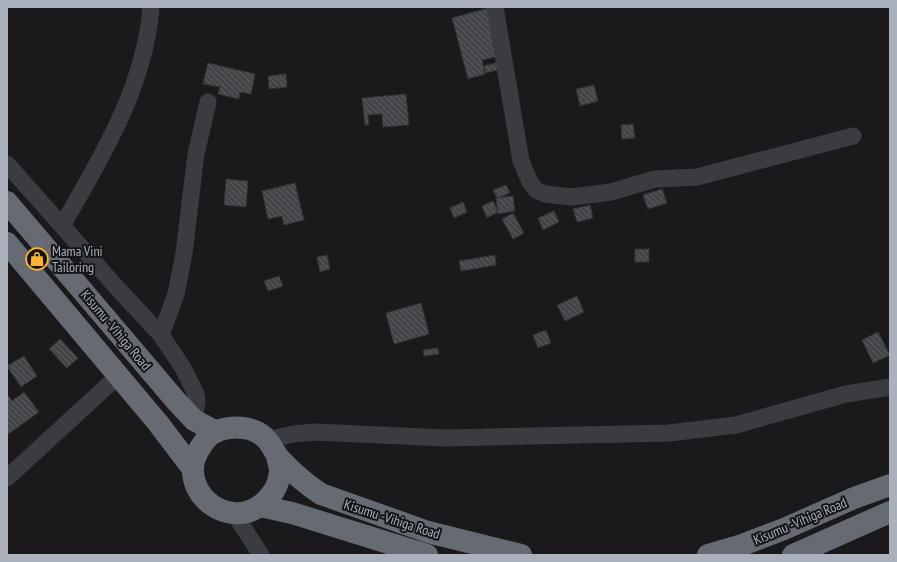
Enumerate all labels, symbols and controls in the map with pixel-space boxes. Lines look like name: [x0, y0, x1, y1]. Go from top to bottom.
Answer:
place label: Mama Vini Tailoring: [52, 242, 103, 276]
shop icon: Mama Vini Tailoring: [24, 246, 50, 272]
street label: Kisumu -Vihiga Road: [77, 286, 155, 374]
street label: Kisumu -Vihiga Road: [750, 493, 850, 549]
street label: Kisumu -Vihiga Road: [342, 495, 442, 543]

